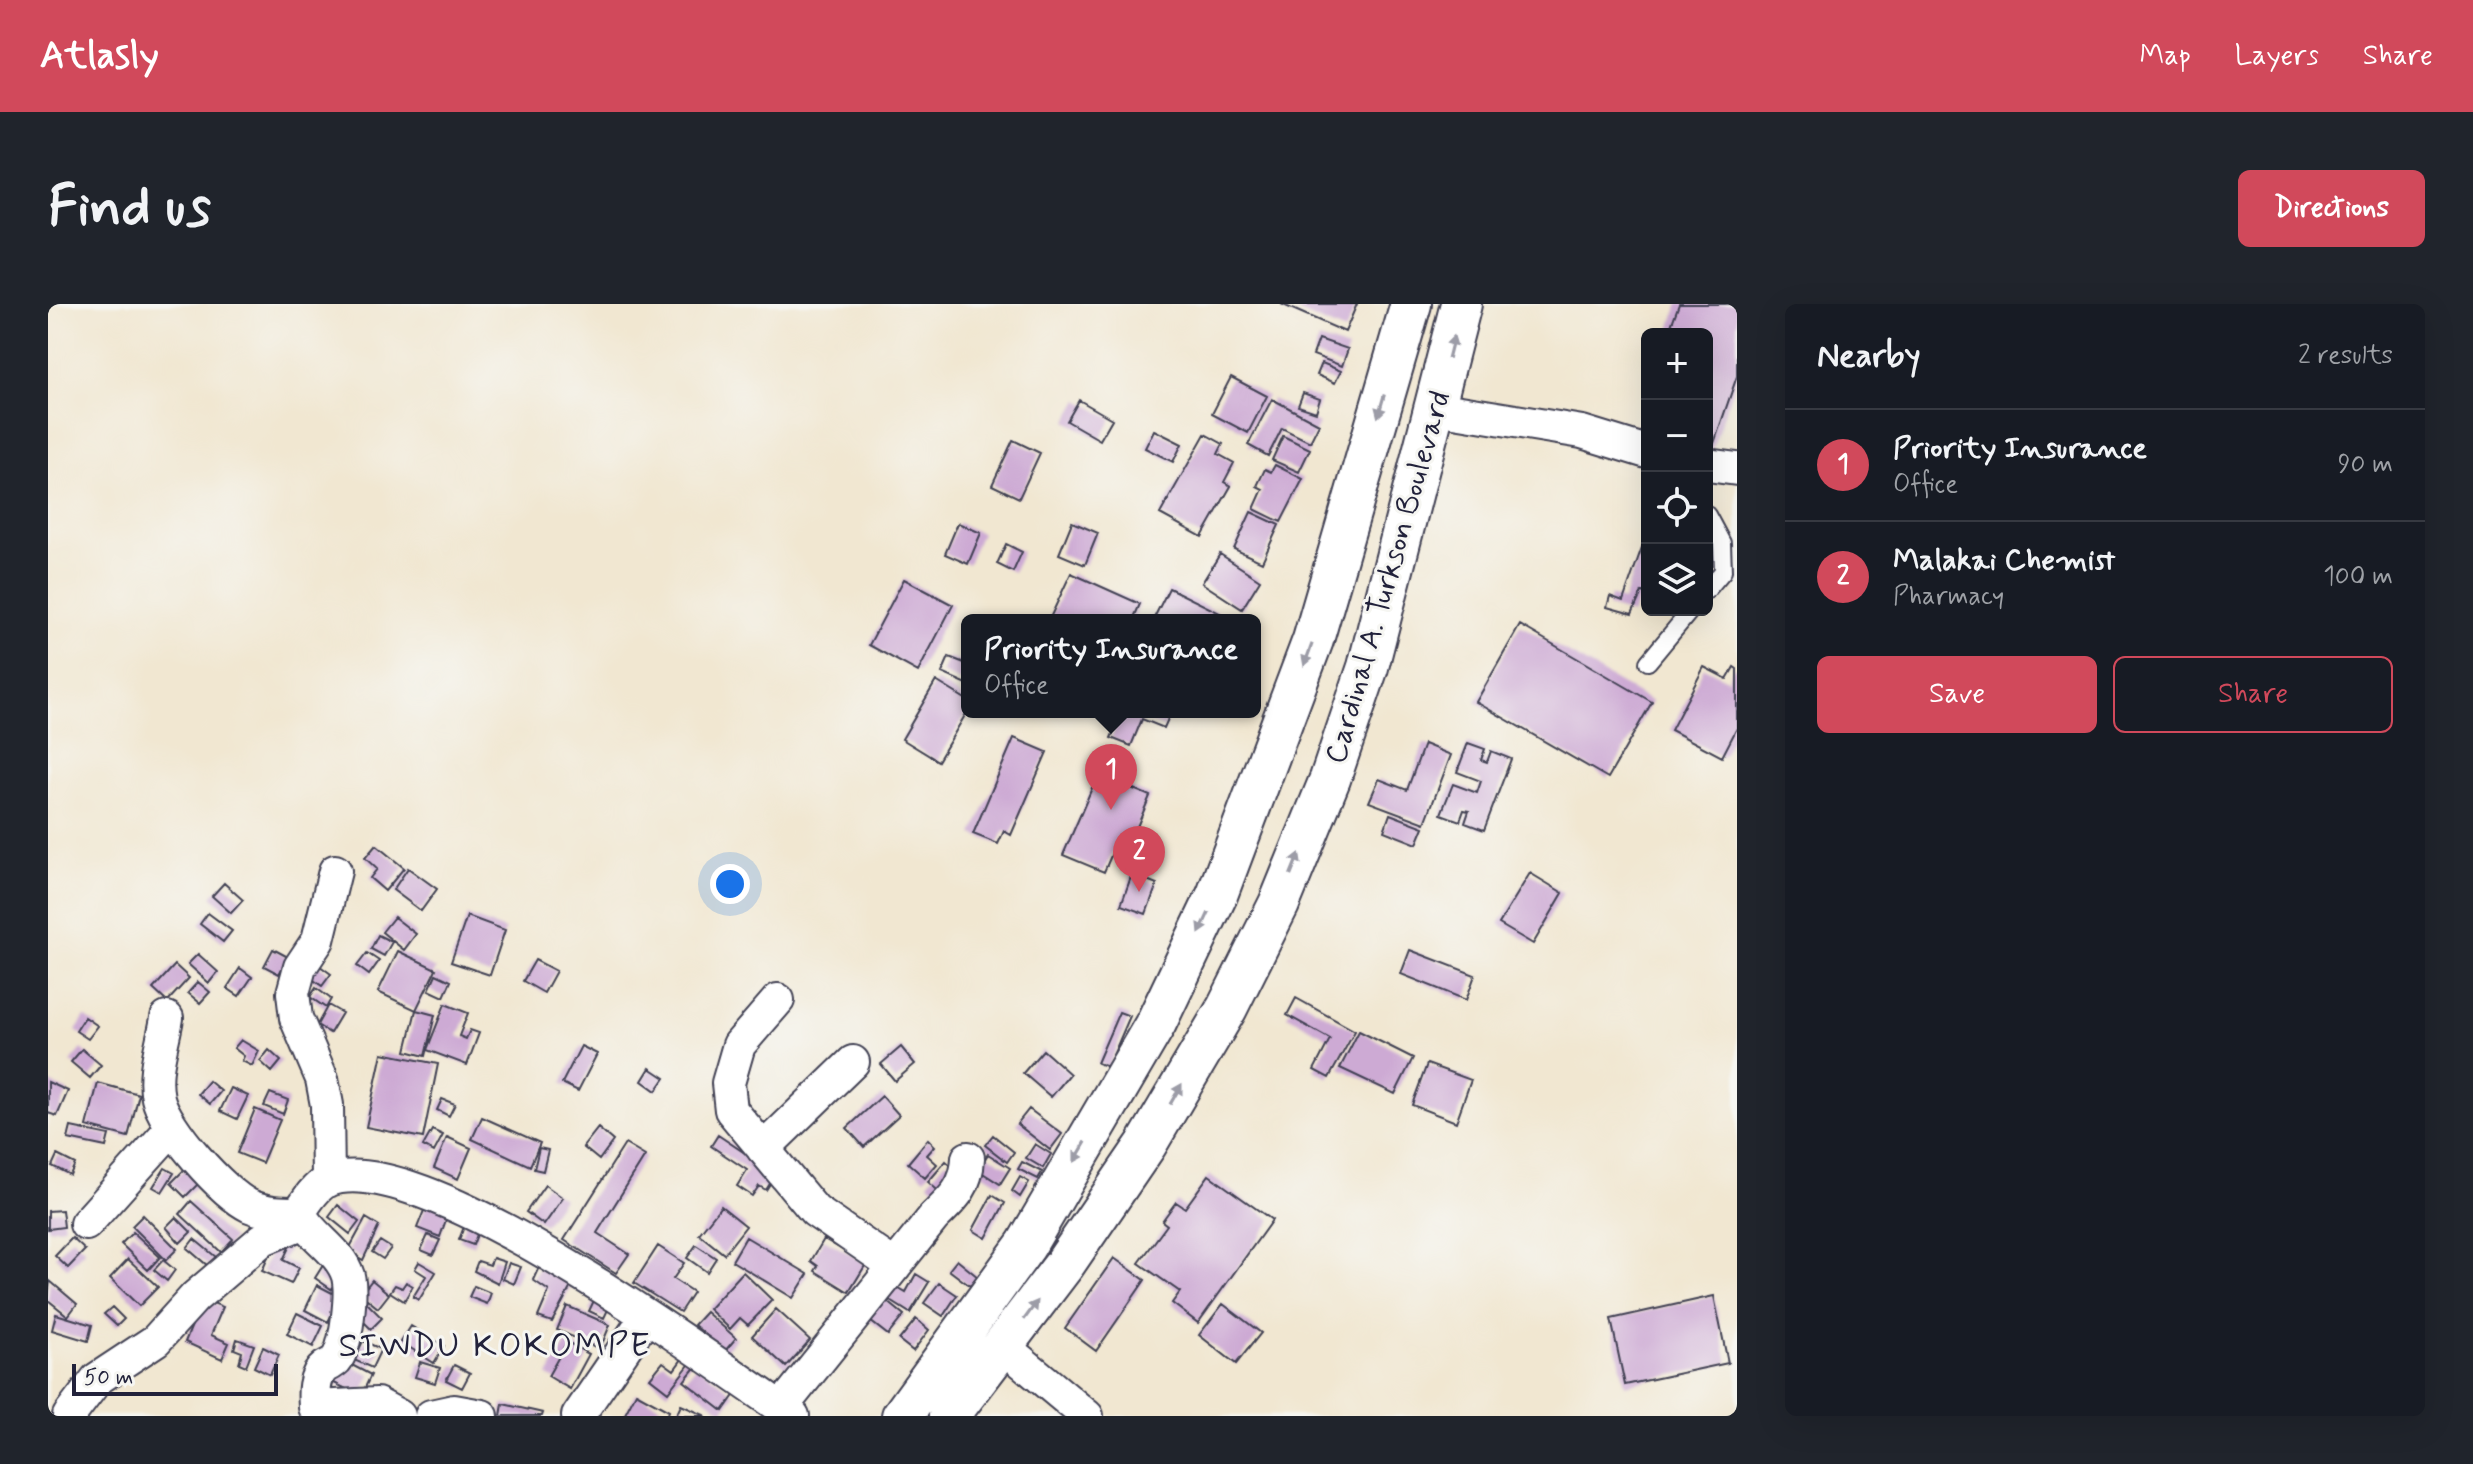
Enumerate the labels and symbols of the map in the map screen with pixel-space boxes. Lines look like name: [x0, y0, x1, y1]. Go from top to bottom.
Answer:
one-way arrow: [1445, 335, 1458, 360]
street label: Cardinal A. Turkson Boulevard: [1316, 387, 1460, 768]
one-way arrow: [1374, 394, 1387, 418]
one-way arrow: [1301, 643, 1314, 667]
pin: 1: [1085, 744, 1137, 810]
pin: 2: [1113, 826, 1165, 892]
one-way arrow: [1289, 852, 1302, 876]
your location: [710, 864, 750, 904]
one-way arrow: [1197, 912, 1211, 935]
one-way arrow: [1169, 1083, 1183, 1105]
one-way arrow: [1073, 1141, 1087, 1163]
one-way arrow: [1023, 1299, 1039, 1321]
district label: SIWDU KOKOMPE: [338, 1324, 652, 1369]
scale bar: [72, 1360, 278, 1396]

